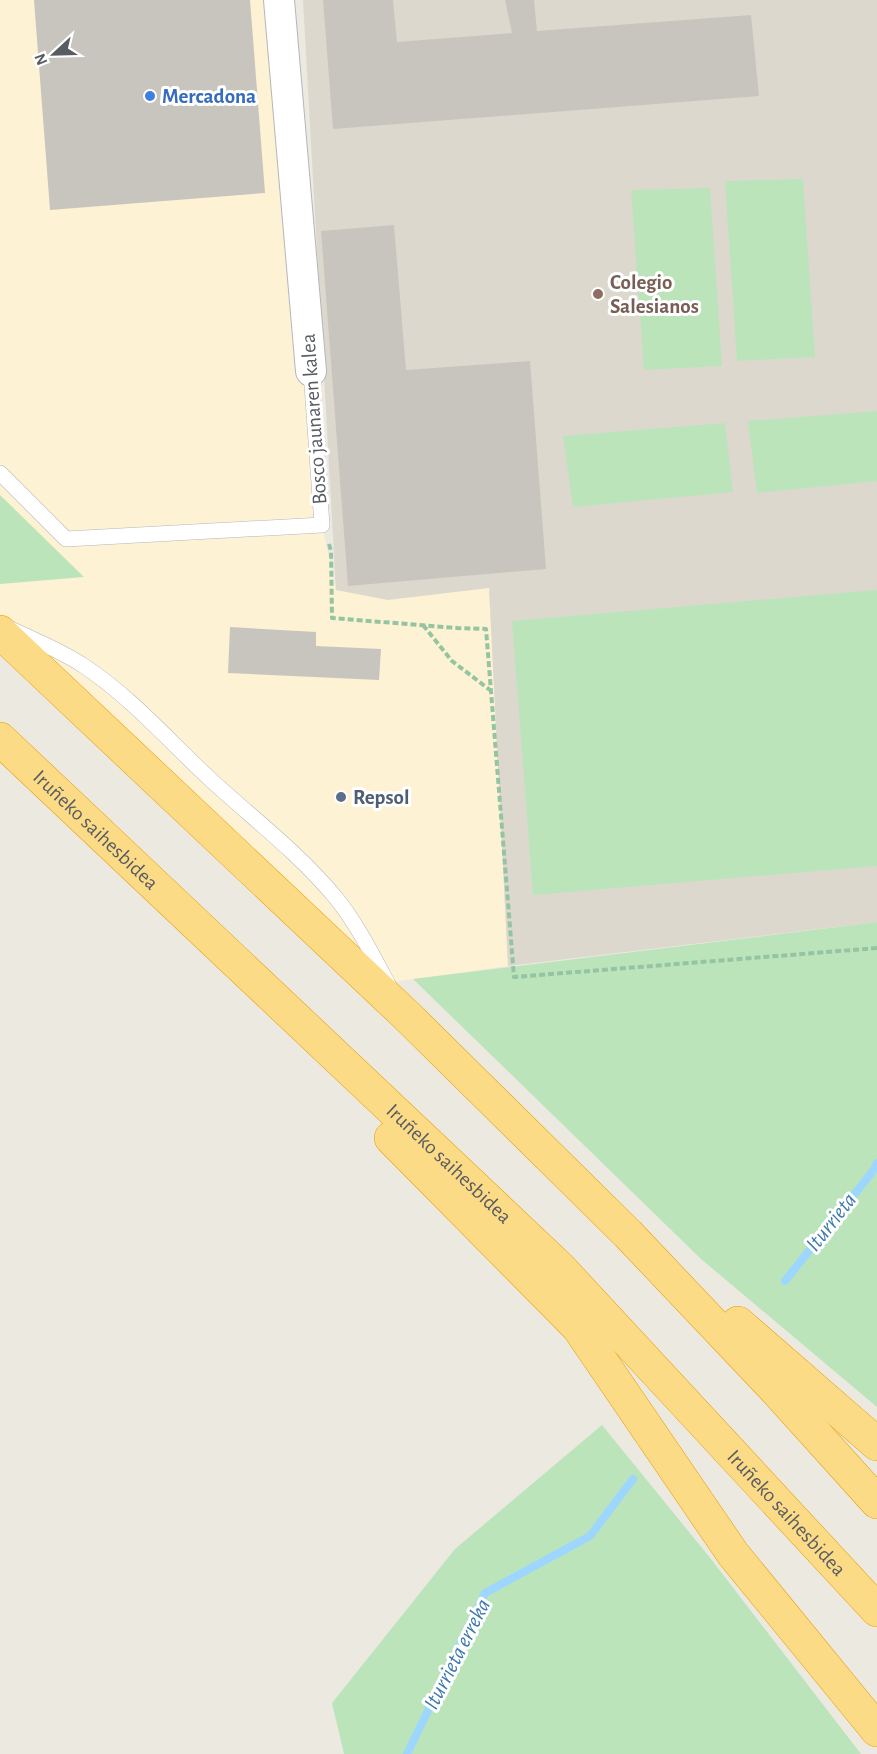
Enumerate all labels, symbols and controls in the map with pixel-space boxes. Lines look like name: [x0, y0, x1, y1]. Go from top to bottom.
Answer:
north arrow: [24, 24, 84, 84]
text: N: [32, 51, 51, 67]
place label: Mercadona: [162, 86, 256, 107]
marker: Mercadona: [143, 89, 157, 103]
place label: Colegio Salesianos: [610, 272, 699, 317]
marker: Colegio Salesianos: [591, 287, 605, 301]
street label: Bosco jaunaren kalea: [298, 333, 330, 505]
street label: Iruñeko saihesbidea: [29, 766, 163, 894]
place label: Repsol: [353, 787, 409, 808]
marker: Repsol: [334, 790, 348, 804]
street label: Iruñeko saihesbidea: [383, 1100, 516, 1227]
water label: Iturrieta: [802, 1189, 860, 1255]
street label: Iruñeko saihesbidea: [724, 1446, 850, 1580]
water label: Iturrieta erreka: [420, 1595, 494, 1713]

